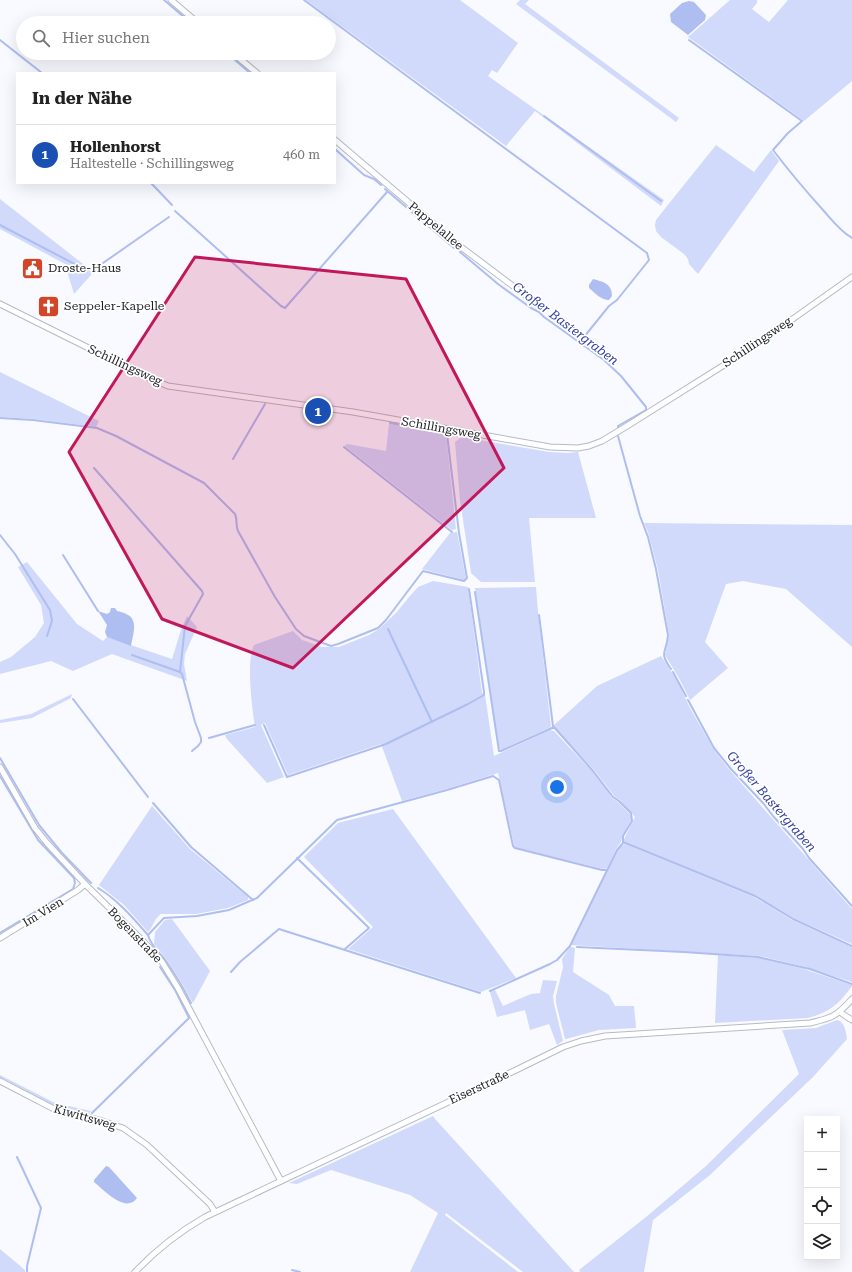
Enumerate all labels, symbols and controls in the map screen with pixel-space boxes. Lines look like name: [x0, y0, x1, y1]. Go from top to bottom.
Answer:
search box: [16, 16, 336, 60]
icon: search: [30, 27, 52, 49]
text: Hier suchen: [62, 29, 150, 47]
text: In der Nähe: [32, 88, 132, 108]
text: Hollenhorst: [70, 138, 161, 156]
text: 1: [41, 147, 49, 162]
text: 460 m: [283, 147, 320, 162]
text: Haltestelle · Schillingsweg: [70, 156, 234, 171]
street label: Pappelallee: [406, 199, 466, 253]
public building icon: Droste-Haus: [20, 255, 46, 281]
place label: Droste-Haus: [48, 261, 121, 275]
water label: Großer Bastergraben: [510, 279, 621, 368]
church icon: Seppeler-Kapelle: [35, 293, 61, 319]
place label: Seppeler-Kapelle: [64, 299, 165, 313]
street label: Schillingsweg: [720, 314, 794, 370]
street label: Schillingsweg: [86, 342, 165, 388]
pin: 1: [305, 396, 331, 426]
street label: Schillingsweg: [400, 414, 482, 442]
water label: Großer Bastergraben: [724, 748, 819, 855]
your location: [547, 777, 567, 797]
street label: Im Vien: [20, 894, 66, 930]
street label: Bogenstraße: [105, 904, 165, 966]
street label: Eiserstraße: [447, 1067, 511, 1107]
street label: Kiwittsweg: [52, 1101, 118, 1133]
map controls: [804, 1116, 840, 1260]
button: +: [804, 1116, 840, 1152]
button: −: [804, 1152, 840, 1188]
button: locate: [804, 1188, 840, 1224]
button: layers: [804, 1224, 840, 1260]

